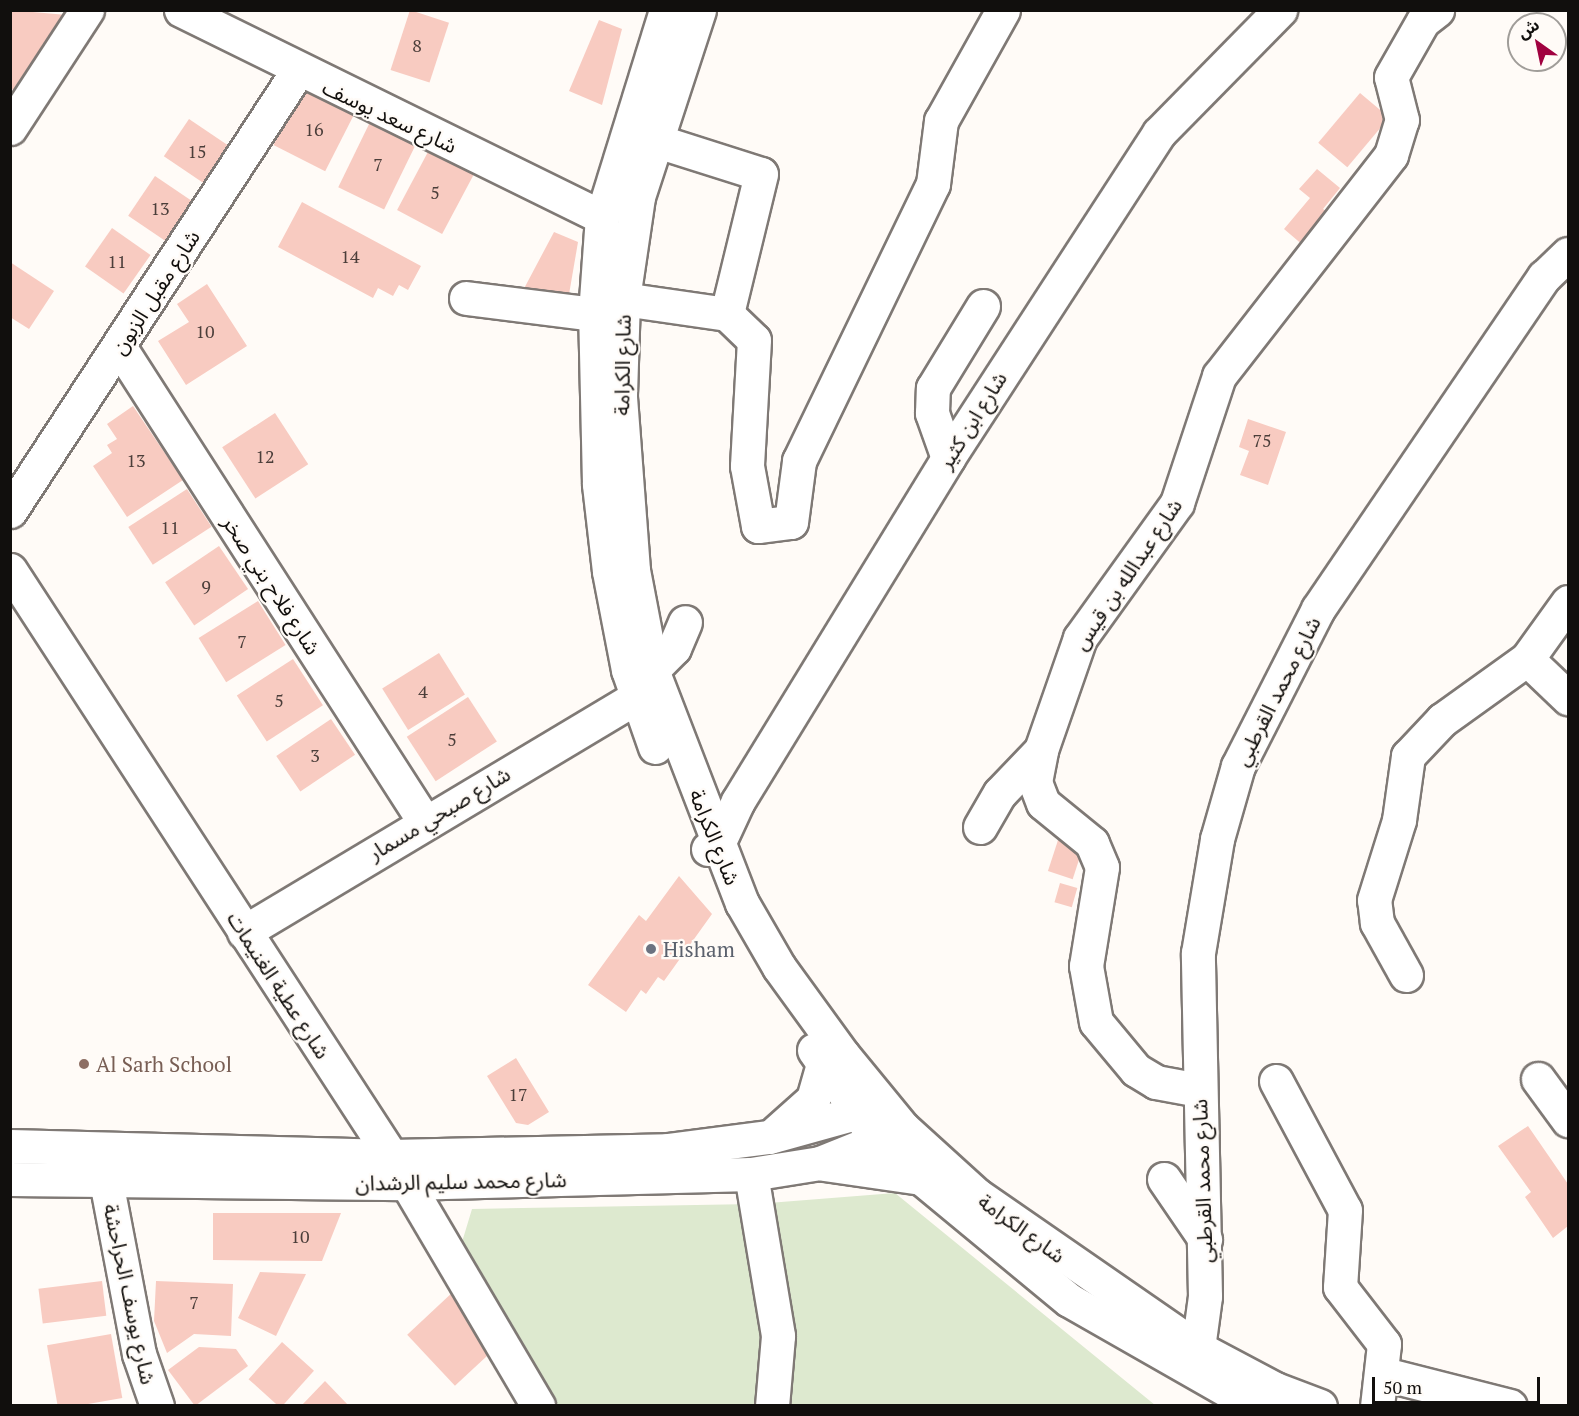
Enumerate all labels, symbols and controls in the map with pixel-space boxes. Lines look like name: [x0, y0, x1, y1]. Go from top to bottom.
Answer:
north arrow: [1507, 12, 1567, 72]
text: ش: [1513, 13, 1543, 44]
house number: 8: [412, 34, 422, 56]
street label: شارع سعد يوسف: [319, 74, 461, 158]
house number: 16: [304, 118, 324, 140]
house number: 15: [187, 140, 207, 162]
house number: 7: [373, 153, 383, 175]
house number: 5: [430, 181, 440, 203]
house number: 13: [150, 197, 170, 219]
street label: شارع مقبل الزبون: [105, 225, 205, 359]
house number: 14: [340, 245, 360, 267]
house number: 11: [107, 250, 127, 272]
street label: شارع الكرامة: [609, 314, 635, 416]
house number: 10: [195, 320, 215, 342]
street label: شارع ابن كثير: [932, 367, 1012, 473]
house number: 75: [1252, 429, 1272, 451]
house number: 12: [255, 445, 275, 467]
house number: 13: [126, 449, 146, 471]
street label: شارع عبدالله بن قيس: [1067, 494, 1187, 654]
street label: شارع فلاح بني صخر: [218, 511, 326, 659]
house number: 11: [160, 516, 180, 538]
house number: 9: [201, 575, 211, 597]
street label: شارع محمد القرطبي: [1228, 612, 1326, 770]
house number: 7: [237, 630, 247, 652]
house number: 4: [418, 680, 428, 702]
house number: 5: [274, 689, 284, 711]
house number: 5: [447, 728, 457, 750]
house number: 3: [310, 744, 320, 766]
street label: شارع صبحي مسمار: [364, 761, 514, 865]
street label: شارع الكرامة: [684, 785, 746, 889]
street label: شارع عطية الغنيمات: [222, 907, 336, 1063]
place label: Hisham: [663, 936, 735, 962]
marker: Hisham: [644, 942, 658, 956]
place label: Al Sarh School: [96, 1051, 232, 1077]
marker: Al Sarh School: [77, 1057, 91, 1071]
house number: 17: [508, 1083, 528, 1105]
street label: شارع محمد القرطبي: [1187, 1098, 1217, 1264]
street label: شارع محمد سليم الرشدان: [355, 1167, 567, 1195]
street label: شارع الكرامة: [974, 1188, 1070, 1268]
street label: شارع يوسف الحراحشة: [99, 1201, 161, 1387]
house number: 10: [290, 1225, 310, 1247]
house number: 7: [189, 1291, 199, 1313]
scale bar: [1375, 1365, 1543, 1403]
text: 50 m: [1383, 1375, 1422, 1399]

